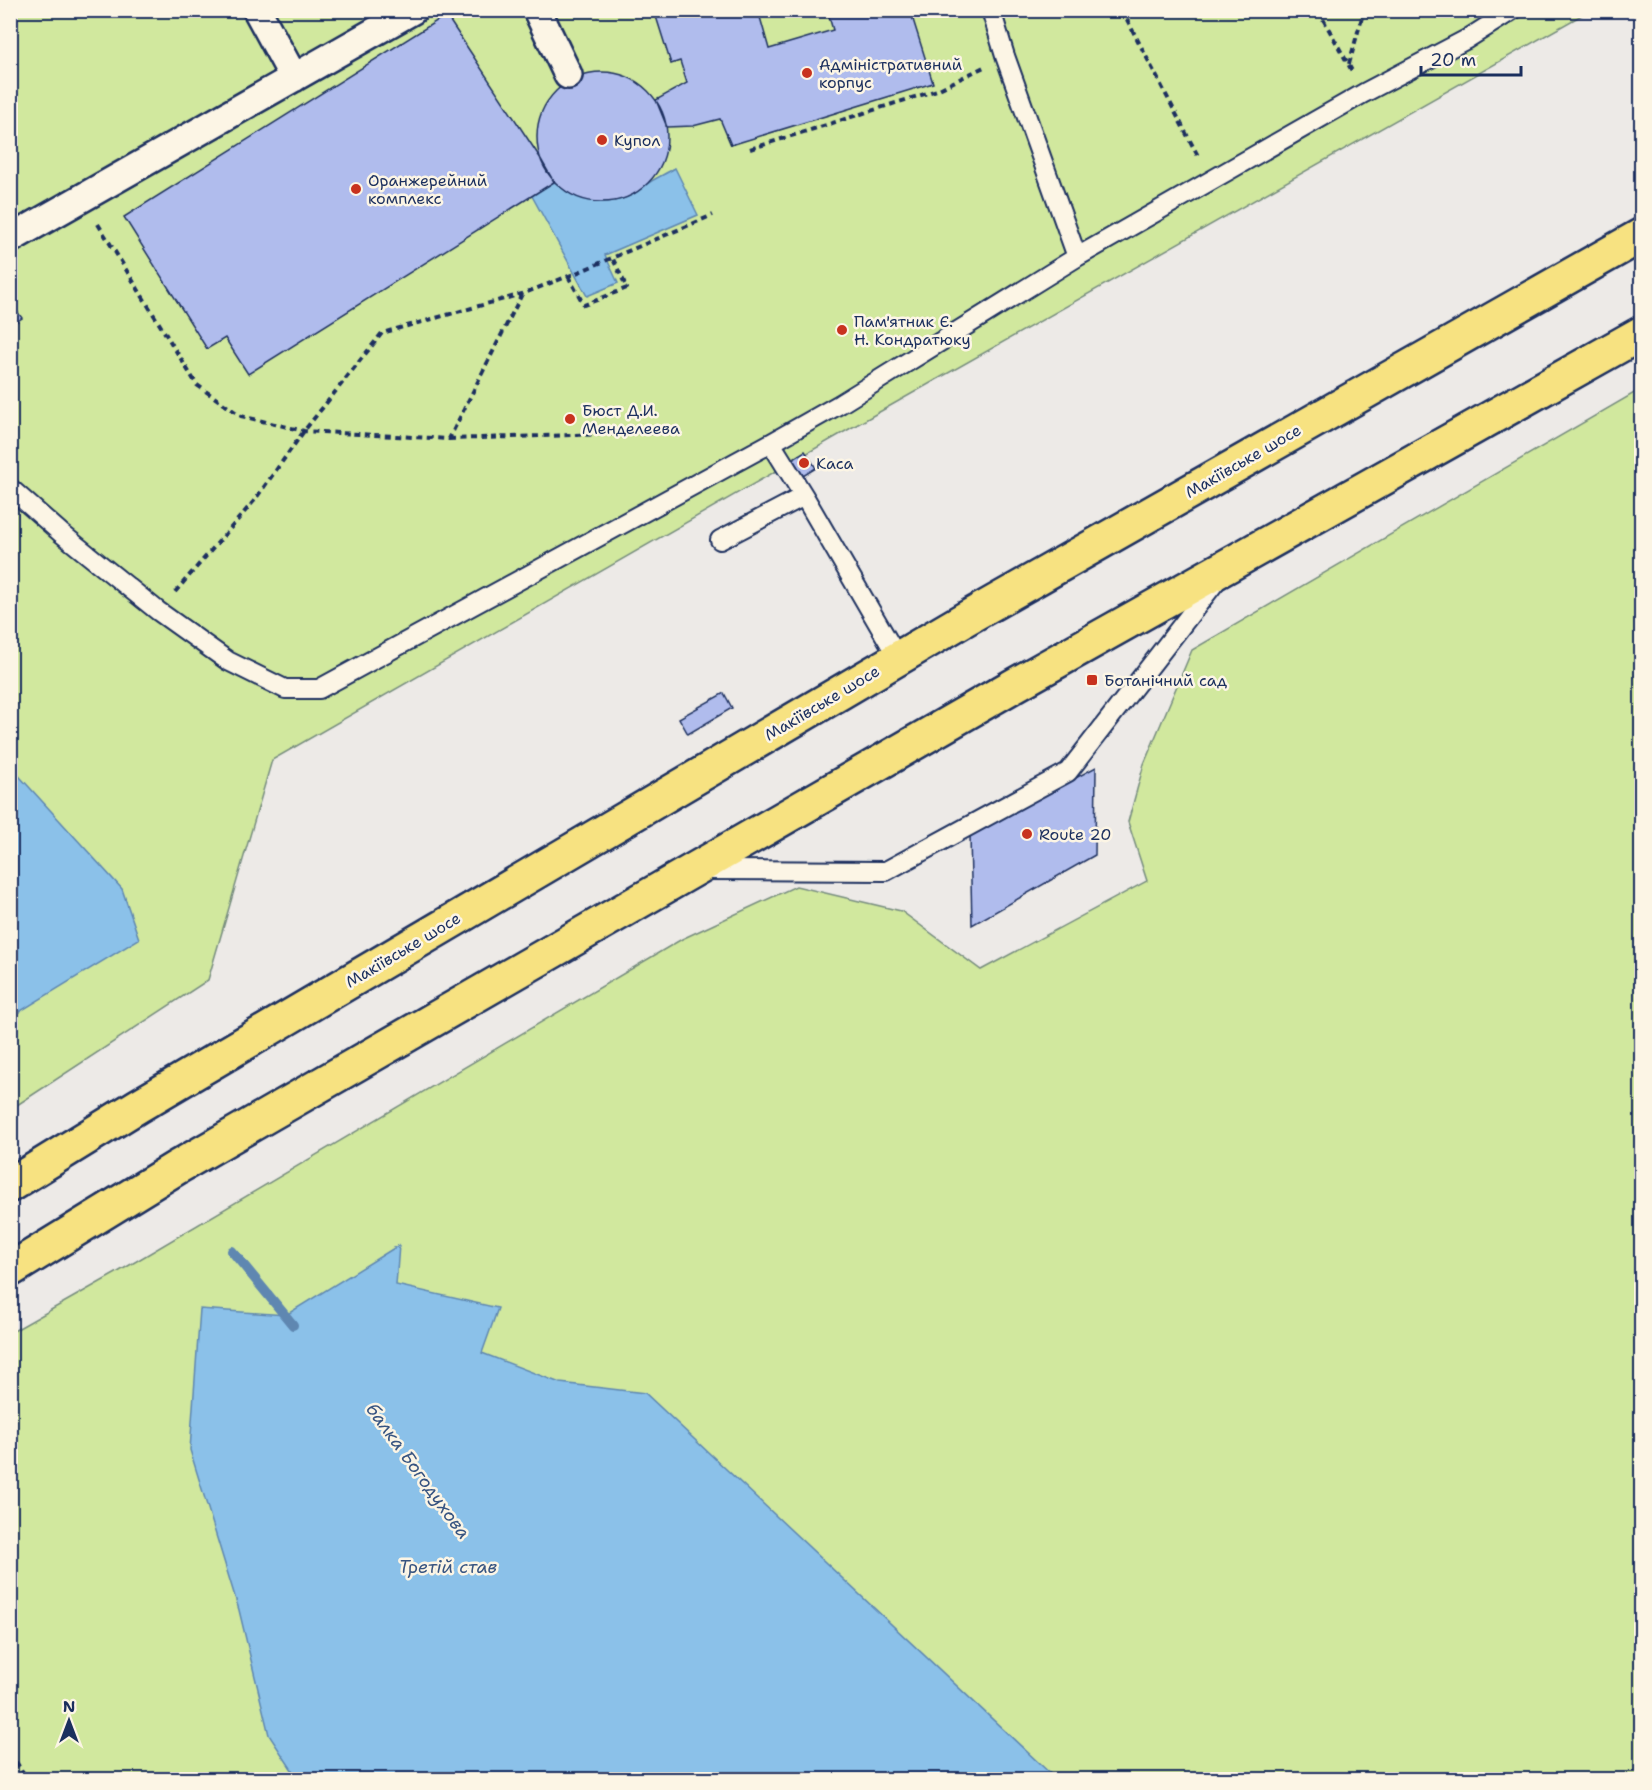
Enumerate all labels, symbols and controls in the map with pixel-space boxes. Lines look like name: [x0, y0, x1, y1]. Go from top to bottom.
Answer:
scale bar: [1421, 39, 1522, 77]
text: 20 m: [1430, 48, 1476, 72]
place label: Адміністративний корпус: [819, 54, 962, 93]
marker: Адміністративний корпус: [800, 66, 814, 80]
place label: Купол: [614, 130, 660, 151]
marker: Купол: [595, 133, 609, 147]
place label: Оранжерейний комплекс: [368, 170, 487, 209]
marker: Оранжерейний комплекс: [349, 182, 363, 196]
place label: Пам'ятник Є. Н. Кондратюку: [854, 311, 971, 350]
marker: Пам'ятник Є. Н. Кондратюку: [835, 323, 849, 337]
place label: Бюст Д.И. Менделеева: [582, 400, 680, 439]
marker: Бюст Д.И. Менделеева: [563, 412, 577, 426]
street label: Макіївське шосе: [1181, 419, 1305, 503]
place label: Каса: [816, 453, 854, 474]
marker: Каса: [797, 456, 811, 470]
street label: Макіївське шосе: [761, 660, 883, 746]
place label: Ботанічний сад: [1104, 670, 1227, 691]
marker: Ботанічний сад: [1085, 673, 1099, 687]
place label: Route 20: [1039, 824, 1111, 845]
marker: Route 20: [1020, 827, 1034, 841]
street label: Макіївське шосе: [342, 907, 464, 993]
water label: балка Богодухова: [360, 1398, 476, 1544]
water label: Третій став: [399, 1555, 498, 1579]
north arrow: [39, 1691, 99, 1751]
text: N: [63, 1696, 75, 1717]

